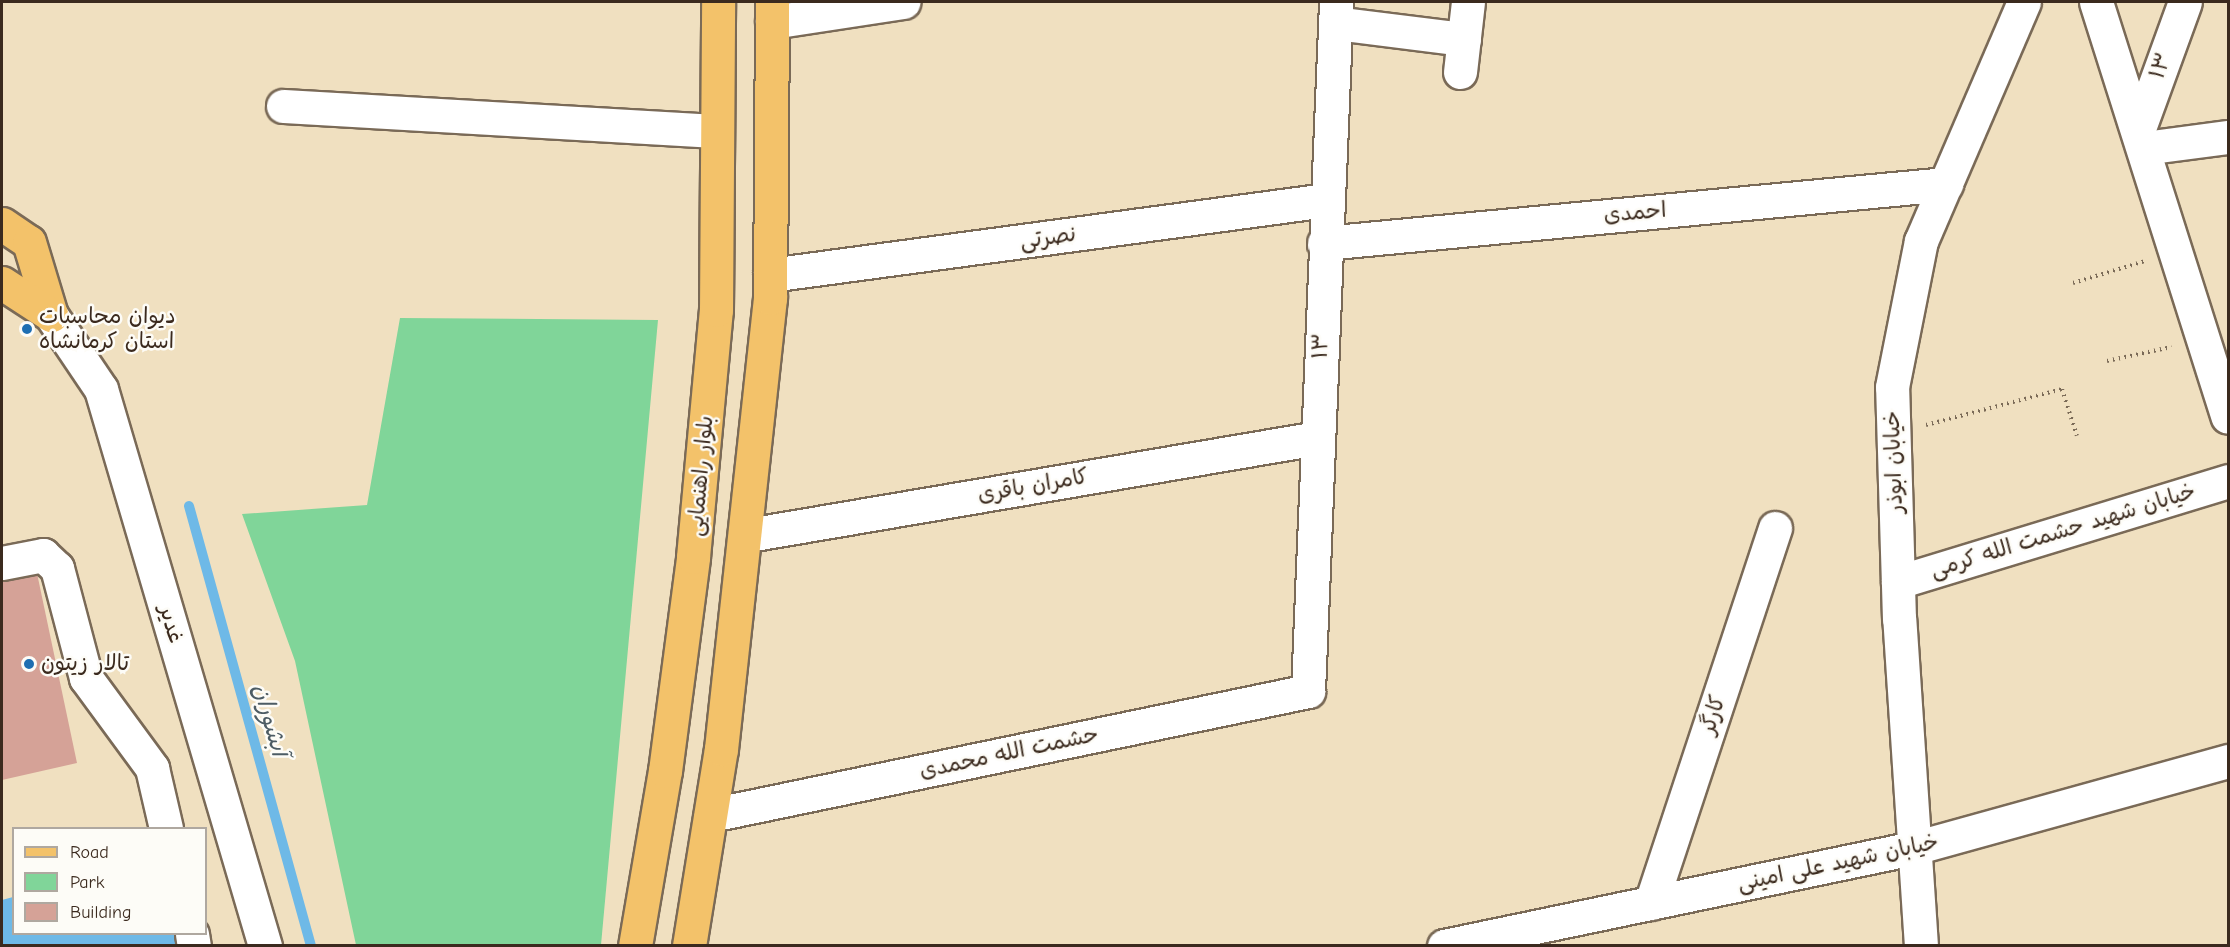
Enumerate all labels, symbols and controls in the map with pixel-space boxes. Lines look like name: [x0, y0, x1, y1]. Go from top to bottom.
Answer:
street label: ۱۳: [2144, 49, 2178, 83]
street label: احمدی: [1603, 197, 1667, 229]
street label: نصرتی: [1018, 221, 1078, 255]
place label: دیوان محاسبات استان کرمانشاه: [39, 303, 176, 354]
marker: دیوان محاسبات استان کرمانشاه: [20, 322, 34, 336]
street label: ۱۳: [1307, 333, 1335, 359]
street label: خیابان ابوذر: [1879, 410, 1909, 514]
street label: بلوار راهنمایی: [683, 414, 719, 538]
street label: کامران باقری: [976, 463, 1090, 509]
street label: خیابان شهید حشمت الله کرمی: [1927, 478, 2199, 584]
street label: غدیر: [153, 602, 189, 646]
place label: تالار زیتون: [41, 651, 129, 677]
marker: تالار زیتون: [22, 657, 36, 671]
water label: آبشوران: [246, 681, 294, 759]
street label: کارگر: [1694, 692, 1732, 738]
street label: حشمت الله محمدی: [917, 721, 1101, 785]
legend: [12, 827, 207, 935]
street label: خیابان شهید علی امینی: [1735, 829, 1941, 897]
text: Road: [70, 842, 109, 863]
text: Park: [70, 872, 104, 893]
text: Building: [70, 902, 132, 923]

